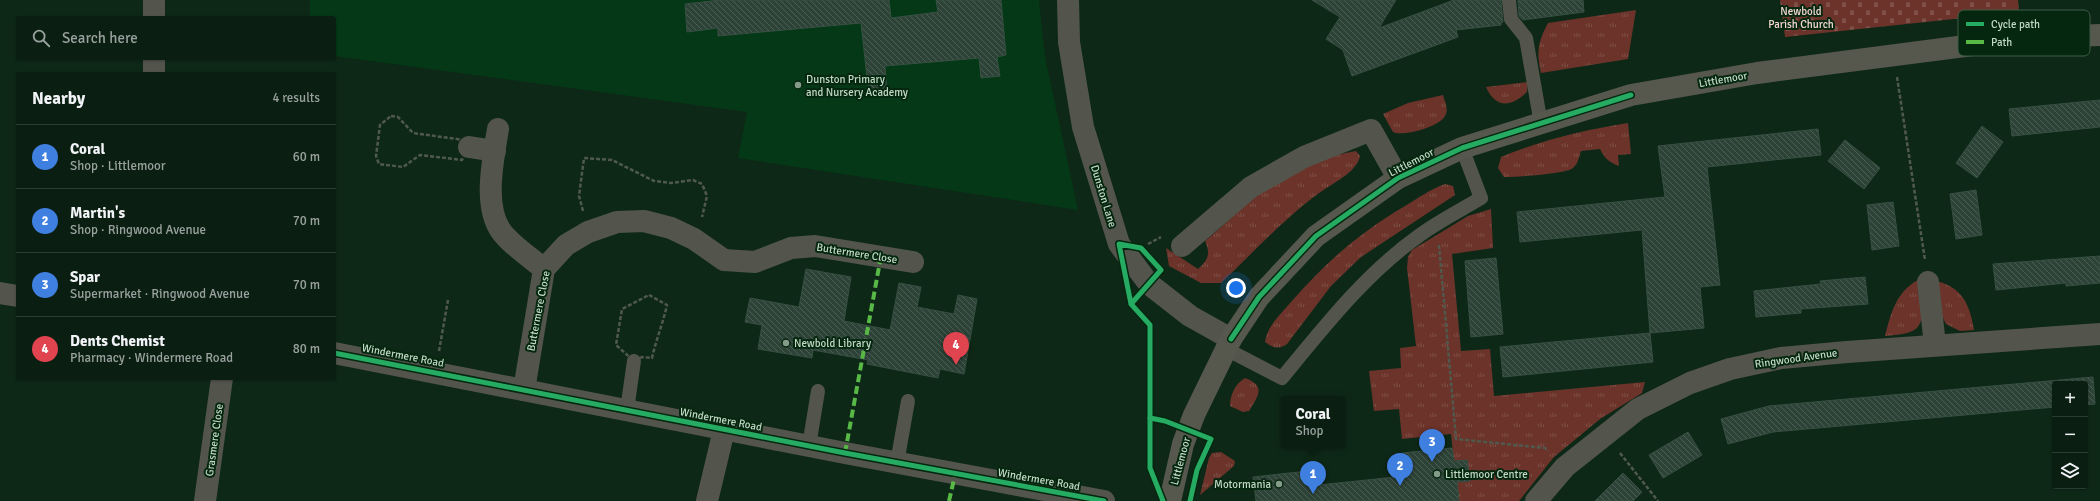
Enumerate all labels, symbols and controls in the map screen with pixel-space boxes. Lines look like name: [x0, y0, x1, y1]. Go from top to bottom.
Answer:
park label: Newbold Parish Church: [1768, 5, 1834, 31]
legend: [1958, 10, 2090, 56]
search box: [16, 16, 336, 60]
text: Cycle path: [1991, 18, 2040, 31]
icon: search: [30, 27, 52, 49]
text: Search here: [62, 29, 138, 47]
text: Path: [1991, 36, 2012, 49]
street label: Littlemoor: [1698, 69, 1748, 90]
place label: Dunston Primary and Nursery Academy: [806, 73, 909, 99]
marker: Dunston Primary and Nursery Academy: [793, 80, 803, 90]
text: Nearby: [32, 88, 85, 109]
text: 4 results: [272, 90, 320, 106]
text: Coral: [70, 140, 105, 158]
street label: Littlemoor: [1386, 146, 1436, 179]
text: 1: [41, 149, 49, 165]
text: 60 m: [293, 149, 320, 165]
text: Shop · Littlemoor: [70, 158, 166, 174]
street label: Dunston Lane: [1088, 163, 1119, 229]
text: Martin's: [70, 204, 125, 222]
text: 2: [41, 213, 49, 229]
text: 70 m: [293, 213, 320, 229]
text: Shop · Ringwood Avenue: [70, 222, 206, 238]
street label: Buttermere Close: [816, 241, 898, 266]
text: Spar: [70, 268, 100, 286]
street label: Buttermere Close: [524, 270, 553, 352]
text: 3: [41, 277, 49, 293]
text: 70 m: [293, 277, 320, 293]
your location: [1226, 278, 1246, 298]
text: Supermarket · Ringwood Avenue: [70, 286, 250, 302]
text: Dents Chemist: [70, 332, 165, 350]
pin: 4: [943, 332, 969, 365]
place label: Newbold Library: [794, 337, 872, 350]
marker: Newbold Library: [781, 338, 791, 348]
text: 4: [41, 341, 49, 357]
text: 80 m: [293, 341, 320, 357]
street label: Windermere Road: [361, 341, 445, 370]
street label: Ringwood Avenue: [1754, 346, 1838, 371]
text: Pharmacy · Windermere Road: [70, 350, 233, 366]
map controls: [2052, 381, 2088, 489]
button: +: [2052, 381, 2088, 417]
popup: [1281, 396, 1345, 448]
street label: Grasmere Close: [203, 403, 226, 477]
street label: Windermere Road: [679, 405, 763, 434]
text: Coral: [1295, 405, 1331, 423]
button: −: [2052, 417, 2088, 453]
text: Shop: [1295, 423, 1323, 439]
pin: 3: [1419, 429, 1445, 462]
street label: Littlemoor: [1168, 436, 1193, 486]
pin: 2: [1387, 453, 1413, 486]
button: layers: [2052, 453, 2088, 489]
pin: 1: [1300, 461, 1326, 494]
street label: Windermere Road: [997, 466, 1081, 493]
place label: Littlemoor Centre: [1445, 468, 1528, 481]
marker: Littlemoor Centre: [1432, 469, 1442, 479]
place label: Motormania: [1214, 478, 1271, 491]
marker: Motormania: [1274, 479, 1284, 489]

